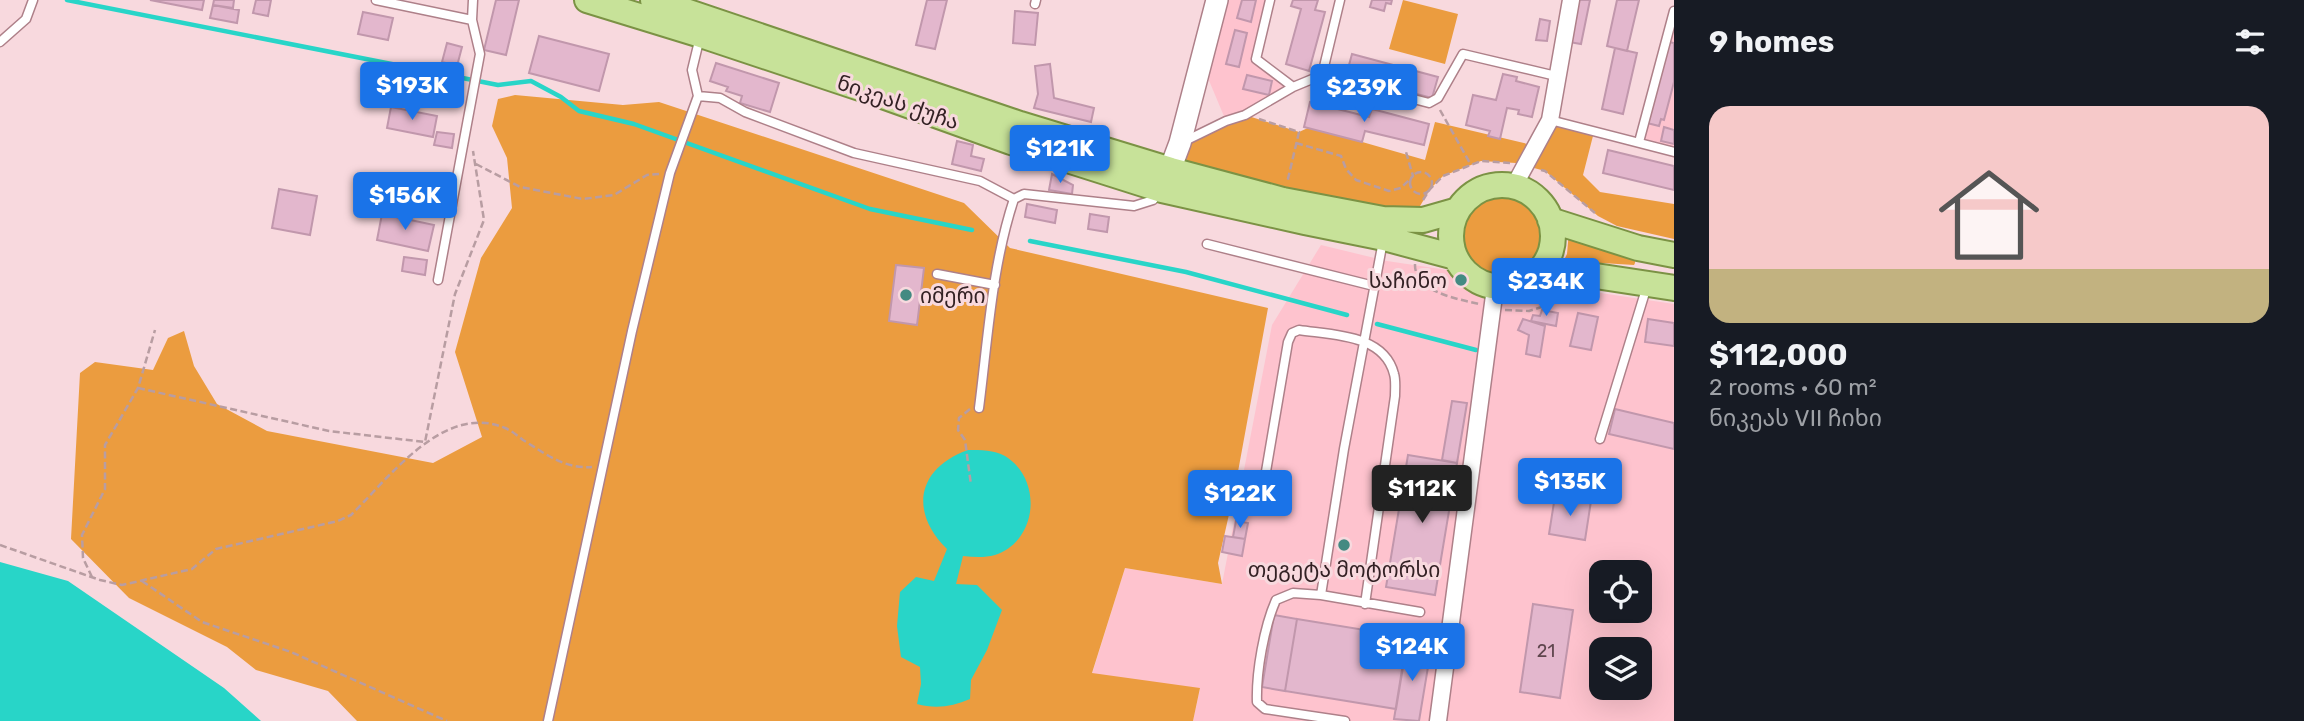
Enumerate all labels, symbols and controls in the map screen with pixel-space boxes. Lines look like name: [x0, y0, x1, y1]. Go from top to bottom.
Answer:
icon: filters: [2231, 23, 2269, 61]
text: 9 homes: [1709, 24, 1834, 60]
pin: $193K: [363, 62, 461, 122]
pin: $239K: [1315, 64, 1413, 124]
street label: ნიკეას ქუჩა: [834, 69, 962, 135]
text: $193K: [376, 71, 448, 99]
text: $239K: [1326, 73, 1402, 101]
pin: $121K: [1011, 125, 1109, 185]
text: $121K: [1026, 134, 1094, 162]
icon: home: [1926, 152, 2052, 278]
pin: $156K: [356, 173, 454, 232]
text: $156K: [369, 181, 441, 209]
pin: $234K: [1497, 258, 1595, 318]
text: $234K: [1508, 267, 1584, 295]
place label: საჩინო: [1369, 268, 1447, 293]
marker: საჩინო: [1453, 272, 1469, 288]
place label: იმერი: [920, 283, 986, 308]
marker: იმერი: [898, 287, 914, 303]
text: $112,000: [1709, 337, 1848, 373]
text: 2 rooms · 60 m²: [1709, 373, 1877, 401]
text: ნიკეას VII ჩიხი: [1709, 404, 1882, 432]
pin: $135K: [1521, 458, 1619, 518]
pin: $112K: [1373, 466, 1471, 525]
text: $135K: [1534, 467, 1606, 495]
pin: $122K: [1191, 470, 1289, 530]
text: $112K: [1388, 474, 1456, 502]
text: $122K: [1204, 479, 1276, 507]
marker: თეგეტა მოტორსი: [1336, 537, 1352, 553]
place label: თეგეტა მოტორსი: [1248, 557, 1440, 582]
map controls: [1589, 560, 1652, 700]
button: locate: [1589, 560, 1652, 623]
pin: $124K: [1363, 624, 1461, 683]
text: $124K: [1376, 632, 1448, 660]
button: layers: [1589, 637, 1652, 700]
house number: 21: [1537, 640, 1555, 662]

